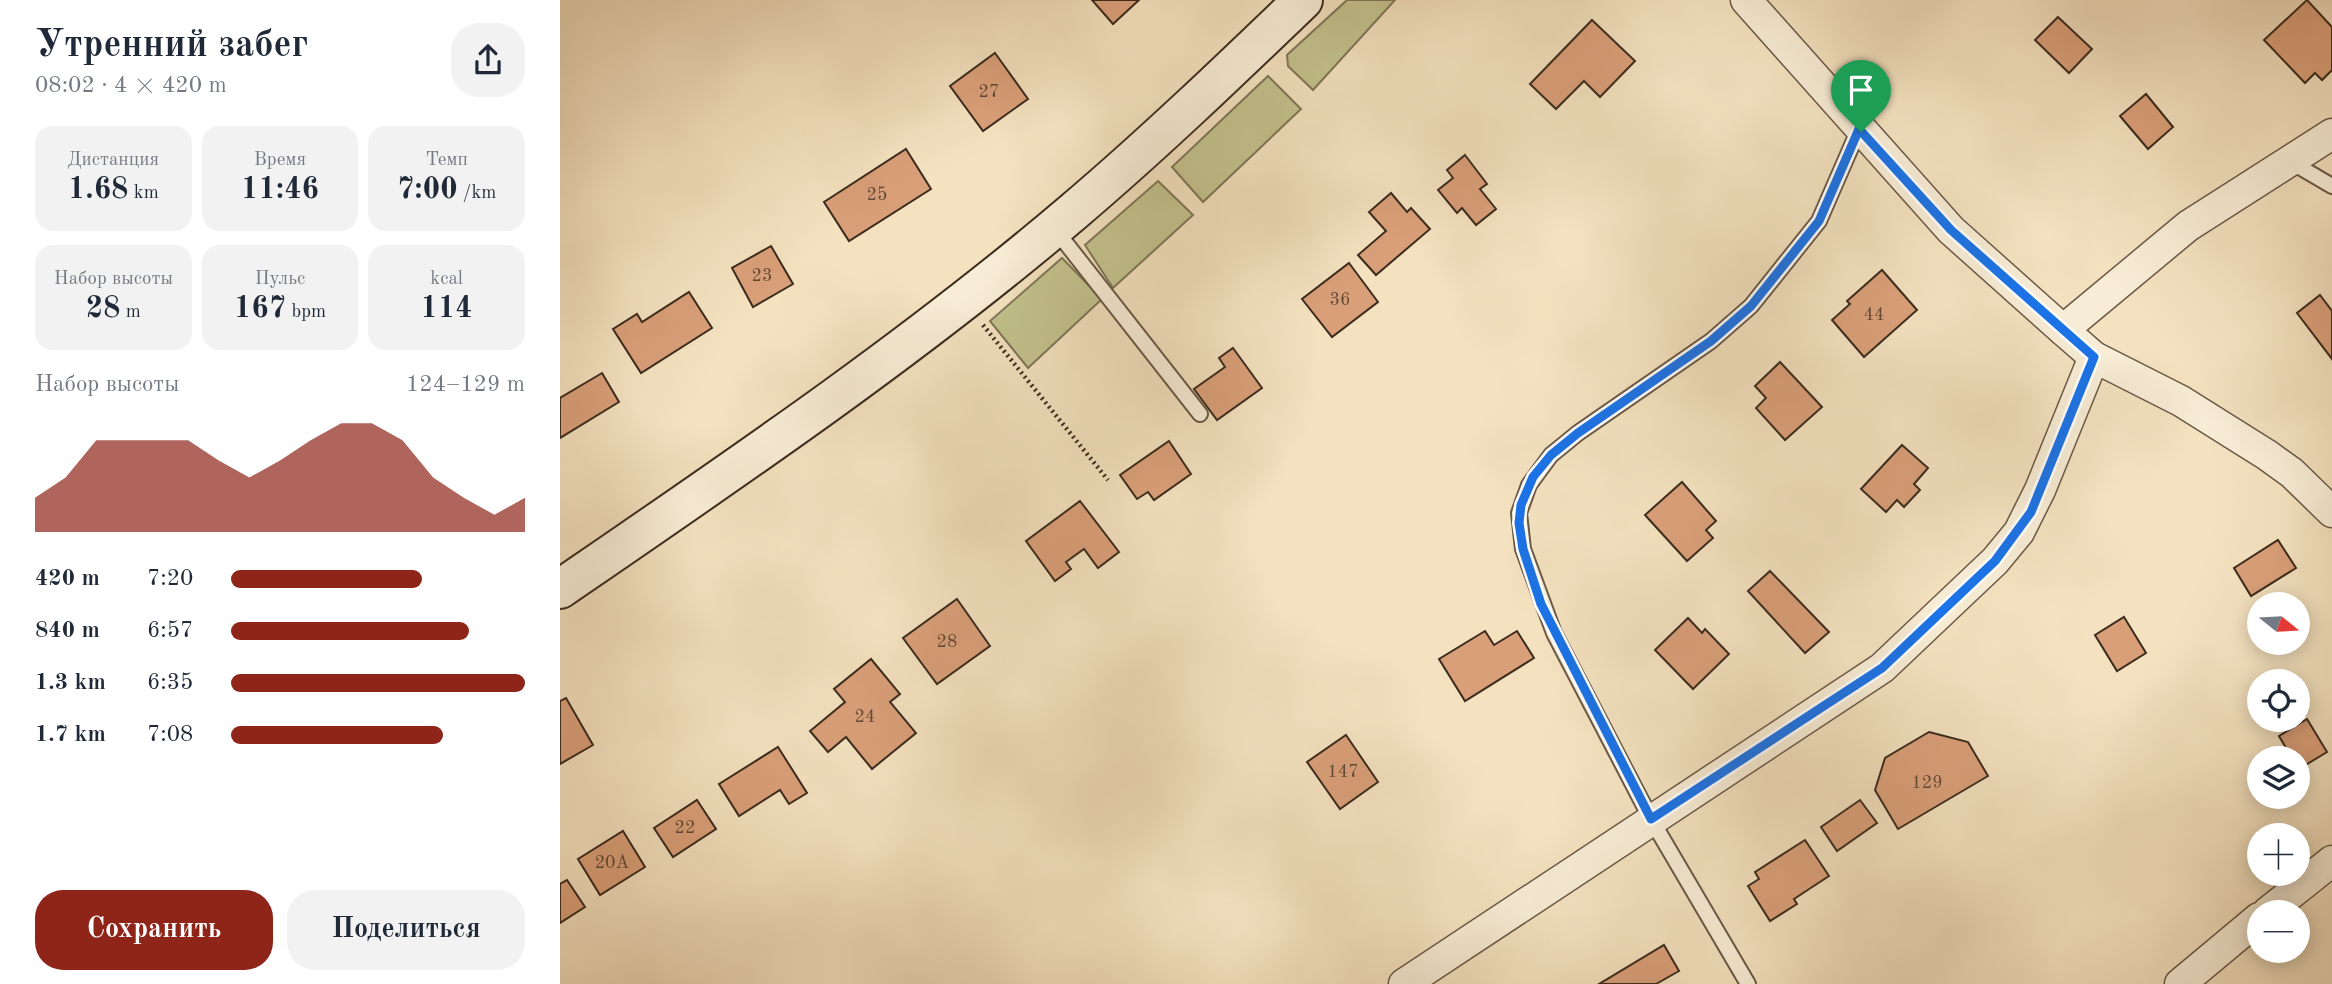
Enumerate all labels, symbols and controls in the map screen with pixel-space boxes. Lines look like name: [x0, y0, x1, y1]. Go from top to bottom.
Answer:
button: share: [451, 23, 525, 97]
text: Утренний забег: [35, 27, 308, 65]
pin: [1831, 60, 1891, 132]
icon: arrive: [1842, 71, 1880, 109]
text: 08:02 · 4 × 420 m: [35, 74, 227, 97]
house number: 27: [979, 83, 999, 101]
text: Дистанция: [67, 151, 159, 170]
text: Время: [254, 151, 306, 170]
text: Темп: [425, 151, 468, 170]
text: 1.68: [68, 175, 128, 205]
text: 11:46: [241, 175, 319, 205]
text: 7:00: [397, 175, 458, 205]
text: km: [128, 184, 159, 203]
text: /km: [458, 184, 496, 203]
house number: 25: [867, 186, 887, 204]
house number: 23: [752, 267, 772, 285]
text: Набор высоты: [54, 270, 173, 289]
text: Пульс: [255, 270, 305, 289]
text: kcal: [430, 270, 463, 289]
house number: 36: [1330, 291, 1350, 309]
text: 28: [86, 294, 121, 324]
text: 167: [234, 294, 286, 324]
text: 114: [421, 294, 473, 324]
text: m: [121, 303, 141, 322]
text: bpm: [286, 303, 326, 322]
house number: 44: [1864, 306, 1884, 324]
text: Набор высоты: [35, 373, 179, 396]
text: 124–129 m: [406, 373, 525, 396]
text: 420 m: [35, 567, 100, 590]
text: 7:20: [147, 567, 193, 590]
north arrow: [2247, 592, 2310, 654]
map controls: [2247, 592, 2310, 963]
text: 840 m: [35, 619, 100, 642]
text: 6:57: [147, 619, 193, 642]
house number: 28: [937, 633, 957, 651]
button: locate: [2247, 669, 2310, 732]
text: 1.3 km: [35, 671, 106, 694]
text: 6:35: [147, 671, 193, 694]
house number: 24: [855, 708, 875, 726]
text: 1.7 km: [35, 723, 106, 746]
text: 7:08: [147, 723, 193, 746]
button: layers: [2247, 746, 2310, 809]
house number: 147: [1327, 763, 1359, 781]
house number: 129: [1911, 774, 1943, 792]
house number: 22: [675, 819, 695, 837]
button: +: [2247, 823, 2310, 886]
house number: 20А: [595, 854, 630, 872]
button: Сохранить: [35, 890, 273, 970]
button: Поделиться: [287, 890, 525, 970]
button: −: [2247, 900, 2310, 963]

